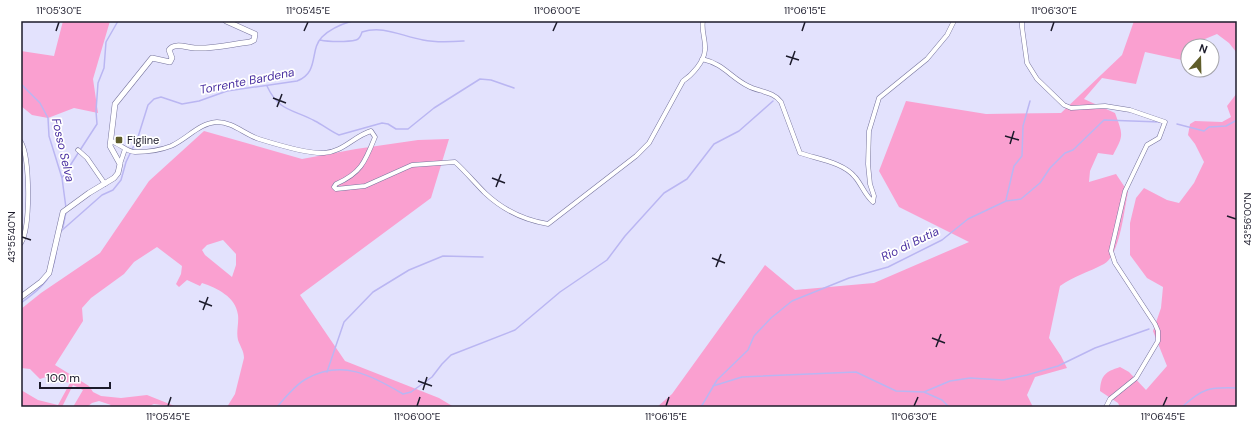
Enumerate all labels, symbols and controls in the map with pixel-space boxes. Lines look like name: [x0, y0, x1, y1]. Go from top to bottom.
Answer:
text: 11°05'30"E: [36, 4, 82, 17]
text: 11°05'45"E: [286, 4, 330, 17]
text: 11°06'00"E: [534, 4, 581, 17]
text: 11°06'15"E: [784, 4, 826, 17]
text: 11°06'30"E: [1031, 4, 1077, 17]
north arrow: [1180, 38, 1220, 78]
text: N: [1197, 41, 1210, 57]
water label: Torrente Bardena: [198, 64, 296, 98]
water label: Fosso Selva: [48, 116, 78, 184]
place label: Figline: [127, 133, 159, 147]
marker: Figline: [114, 135, 124, 145]
text: 43°56'00"N: [1241, 192, 1254, 245]
text: 43°55'40"N: [5, 211, 18, 263]
water label: Rio di Butia: [878, 223, 942, 265]
scale bar: [40, 364, 110, 390]
text: 100 m: [46, 370, 80, 386]
text: 11°05'45"E: [146, 410, 190, 423]
text: 11°06'00"E: [394, 410, 441, 423]
text: 11°06'15"E: [645, 410, 687, 423]
text: 11°06'30"E: [891, 410, 937, 423]
text: 11°06'45"E: [1141, 410, 1186, 423]

